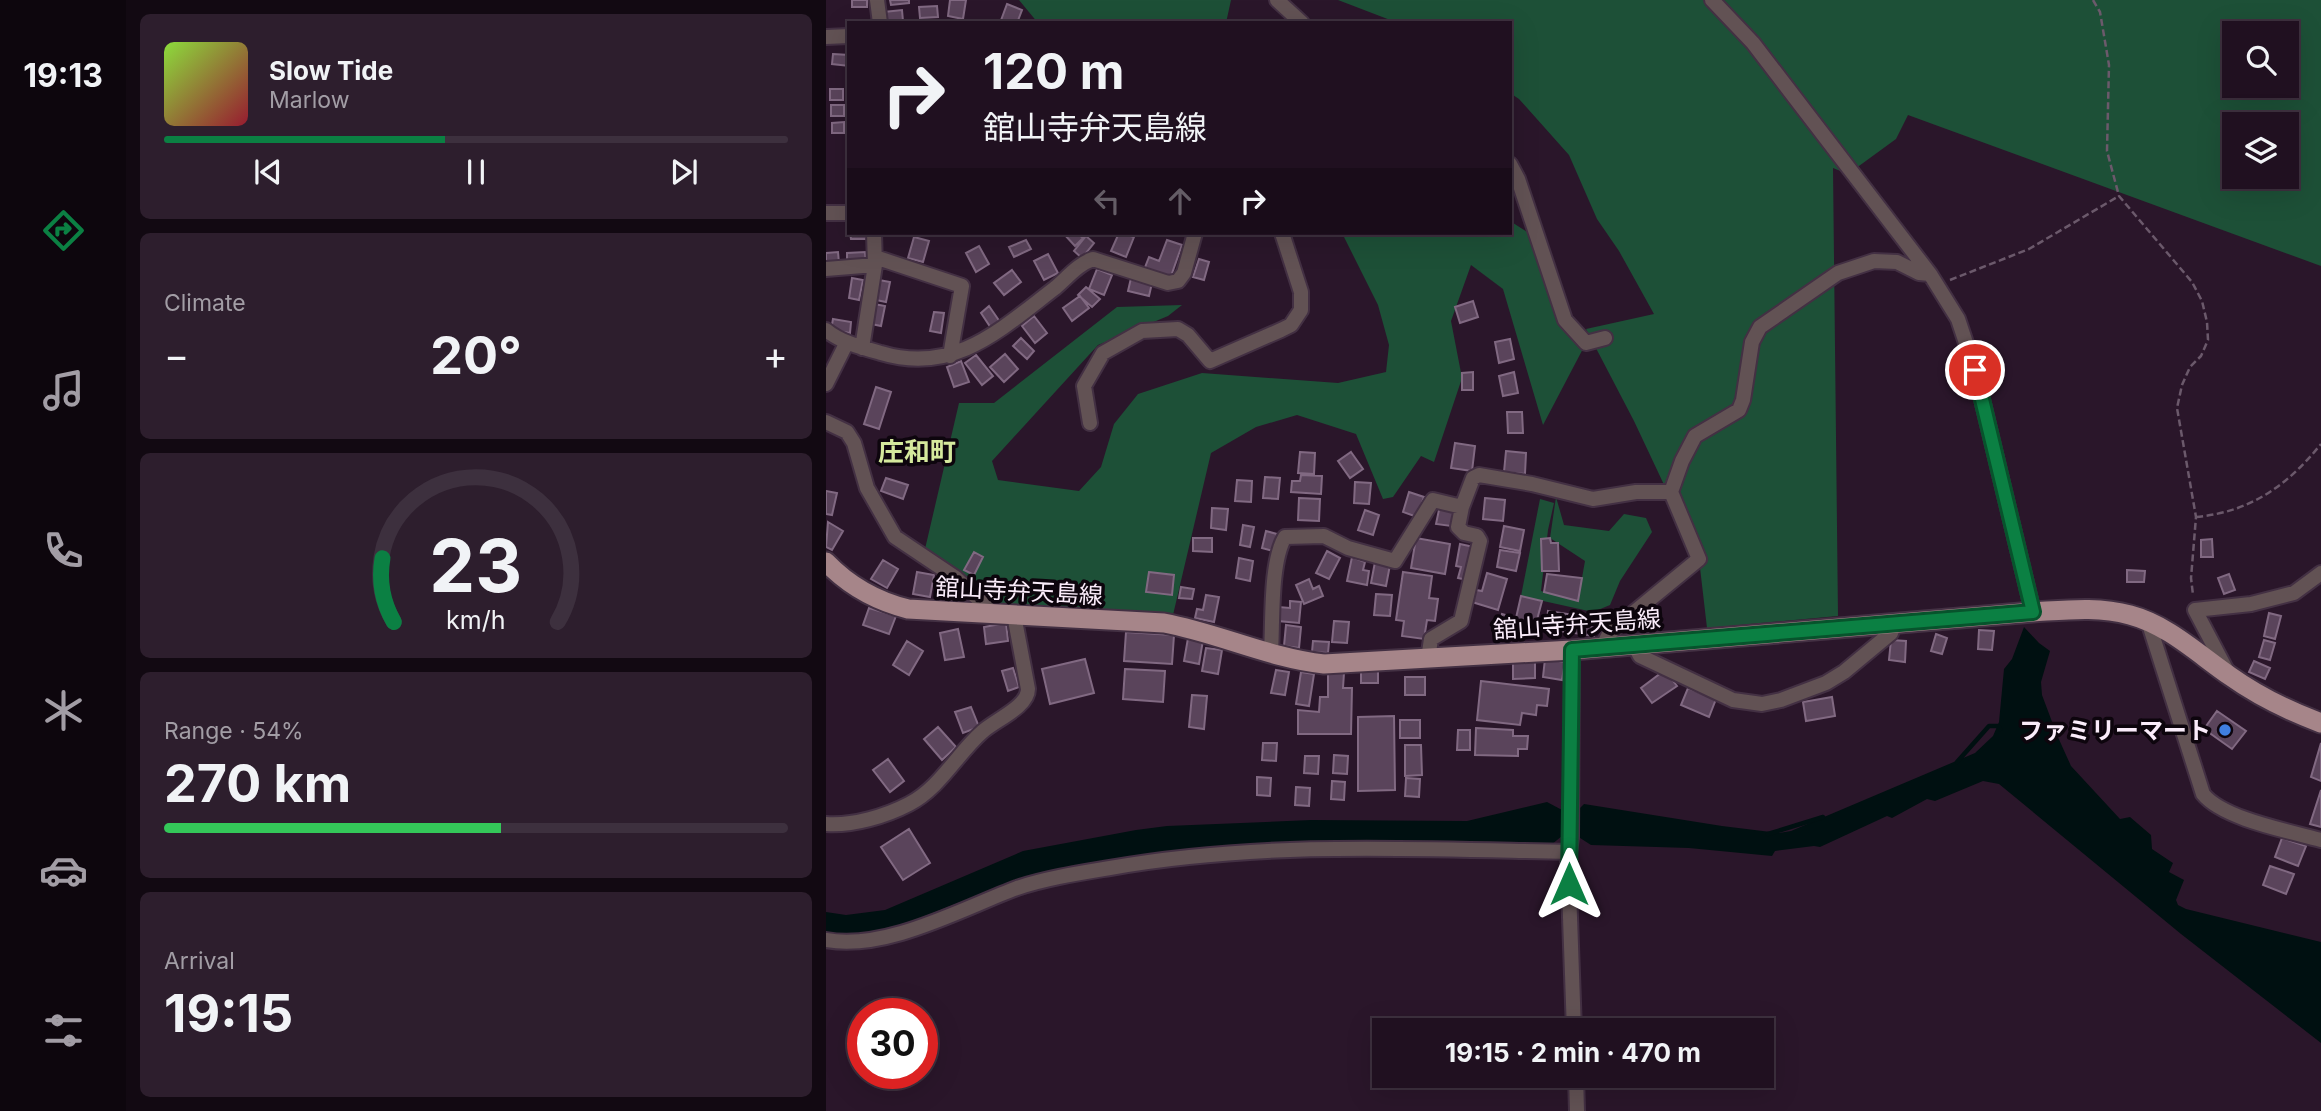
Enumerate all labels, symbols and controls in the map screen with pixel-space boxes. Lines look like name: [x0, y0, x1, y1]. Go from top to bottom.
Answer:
map controls: [2222, 21, 2299, 189]
button: search: [2222, 21, 2299, 98]
text: 120 m: [983, 42, 1124, 101]
icon: right: [868, 49, 959, 140]
text: Slow Tide: [269, 55, 393, 86]
text: 19:13: [23, 56, 103, 95]
text: Marlow: [269, 86, 349, 114]
text: 舘山寺弁天島線: [983, 108, 1207, 147]
button: layers: [2222, 112, 2299, 189]
icon: previous: [249, 153, 287, 191]
icon: pause: [457, 153, 495, 191]
icon: next: [665, 153, 703, 191]
icon: left: [1088, 182, 1126, 220]
icon: ahead: [1161, 182, 1199, 220]
icon: right: [1234, 182, 1272, 220]
icon: directions: [39, 206, 88, 255]
text: Climate: [164, 289, 246, 317]
text: 20°: [430, 324, 522, 387]
text: −: [164, 332, 189, 378]
text: +: [763, 332, 788, 378]
pin: [1945, 340, 2005, 400]
icon: arrive: [1956, 351, 1994, 389]
icon: music: [39, 366, 88, 415]
district label: 庄和町: [878, 436, 956, 467]
text: 23: [430, 521, 522, 610]
icon: phone: [39, 526, 88, 575]
street label: 舘山寺弁天島線: [934, 572, 1104, 610]
text: km/h: [446, 604, 506, 634]
street label: 舘山寺弁天島線: [1492, 604, 1662, 644]
icon: climate: [39, 686, 88, 735]
place label: ファミリーマート: [2019, 716, 2211, 745]
text: Range · 54%: [164, 717, 304, 745]
marker: ファミリーマート: [2217, 722, 2233, 738]
text: 270 km: [164, 752, 351, 815]
icon: car: [39, 846, 88, 895]
position arrow: [1532, 847, 1606, 921]
text: Arrival: [164, 947, 235, 975]
text: 19:15: [164, 982, 293, 1045]
speed limit sign: 30: [847, 998, 938, 1089]
icon: filters: [39, 1006, 88, 1055]
text: 19:15 · 2 min · 470 m: [1445, 1037, 1701, 1068]

